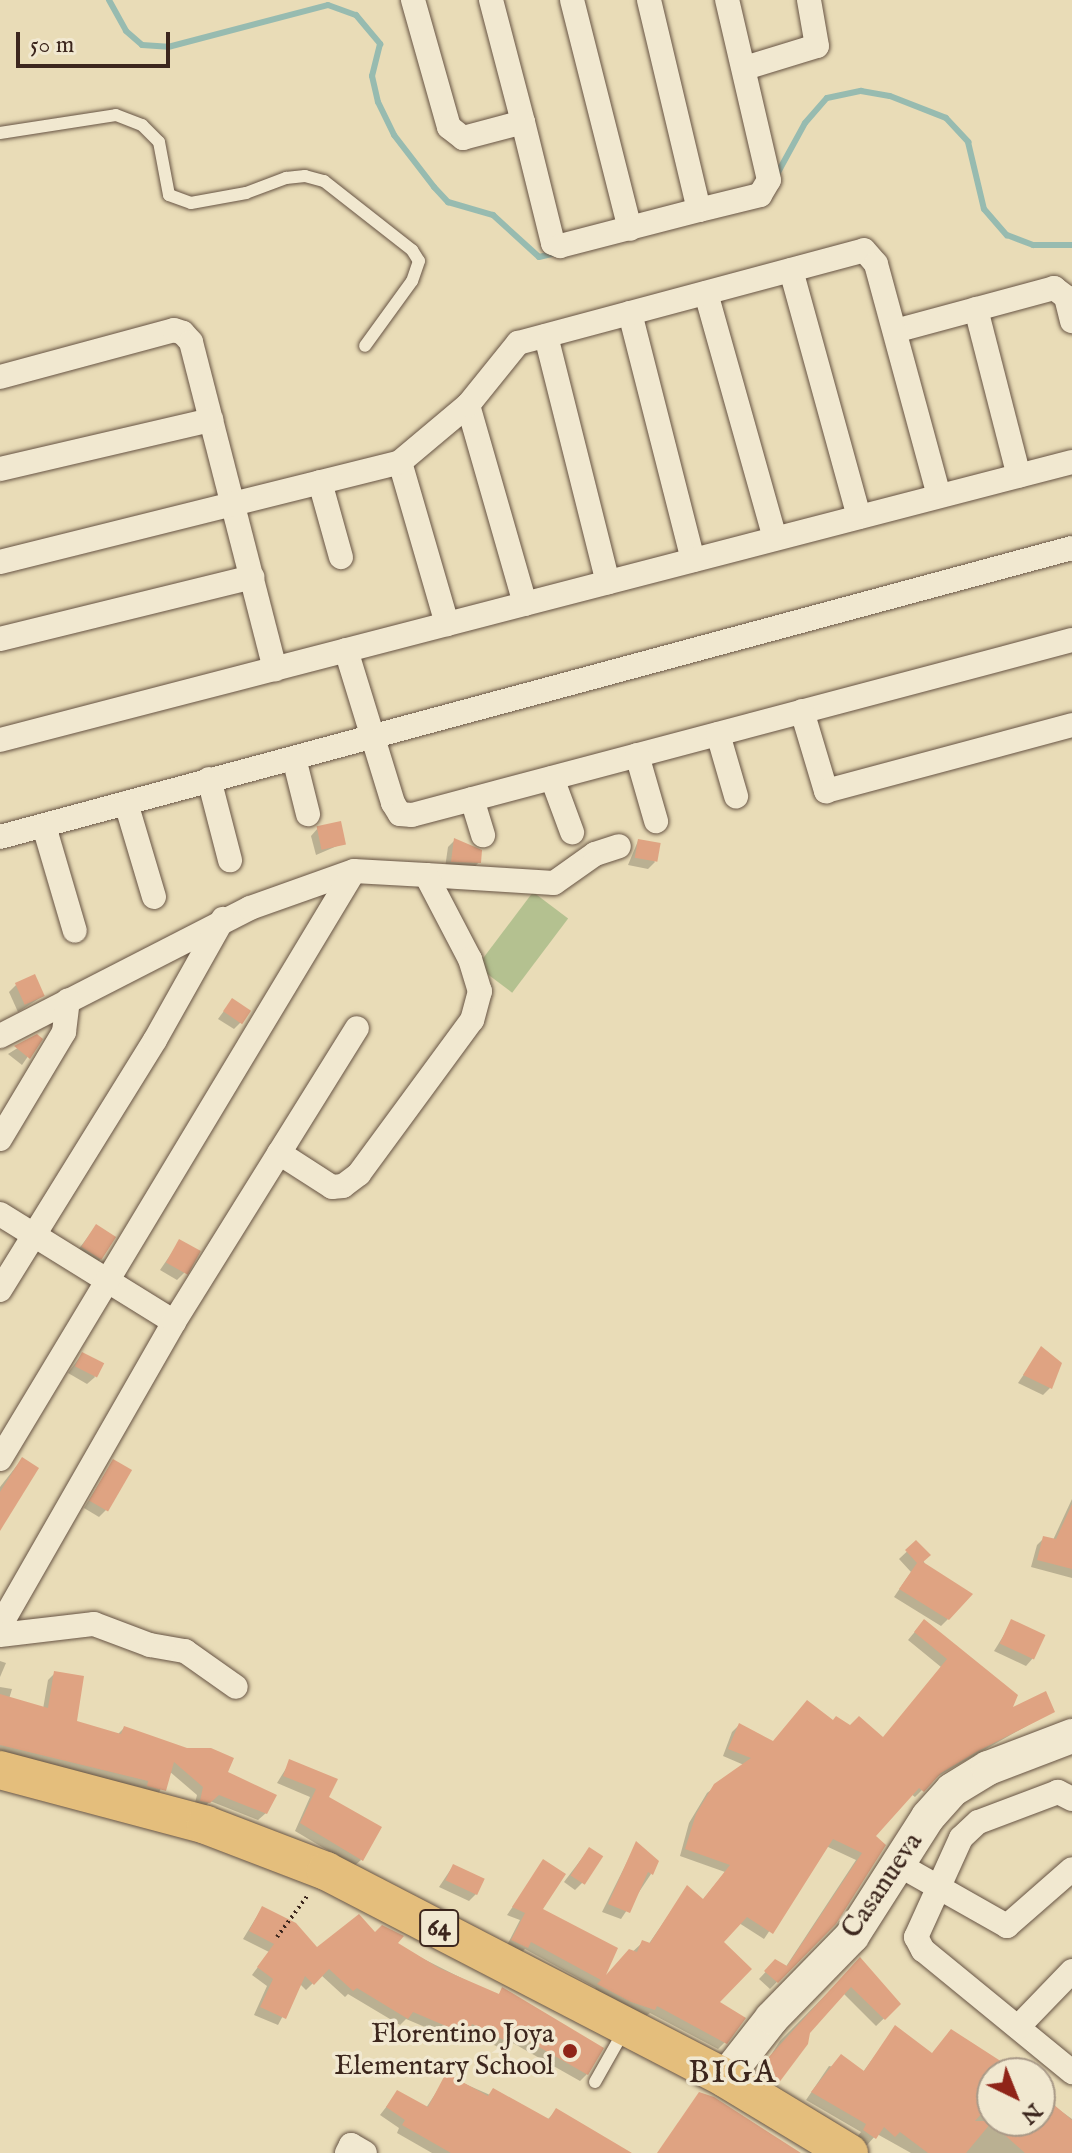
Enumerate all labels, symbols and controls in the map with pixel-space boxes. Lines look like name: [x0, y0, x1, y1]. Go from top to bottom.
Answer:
scale bar: [20, 16, 174, 66]
text: 50 m: [30, 30, 74, 61]
street label: Casanueva: [835, 1827, 931, 1945]
road number: 64: [419, 1906, 459, 1950]
place label: Florentino Joya Elementary School: [334, 2018, 554, 2084]
marker: Florentino Joya Elementary School: [561, 2042, 579, 2060]
district label: BIGA: [688, 2055, 778, 2093]
north arrow: [976, 2057, 1056, 2137]
text: N: [1014, 2096, 1048, 2130]

